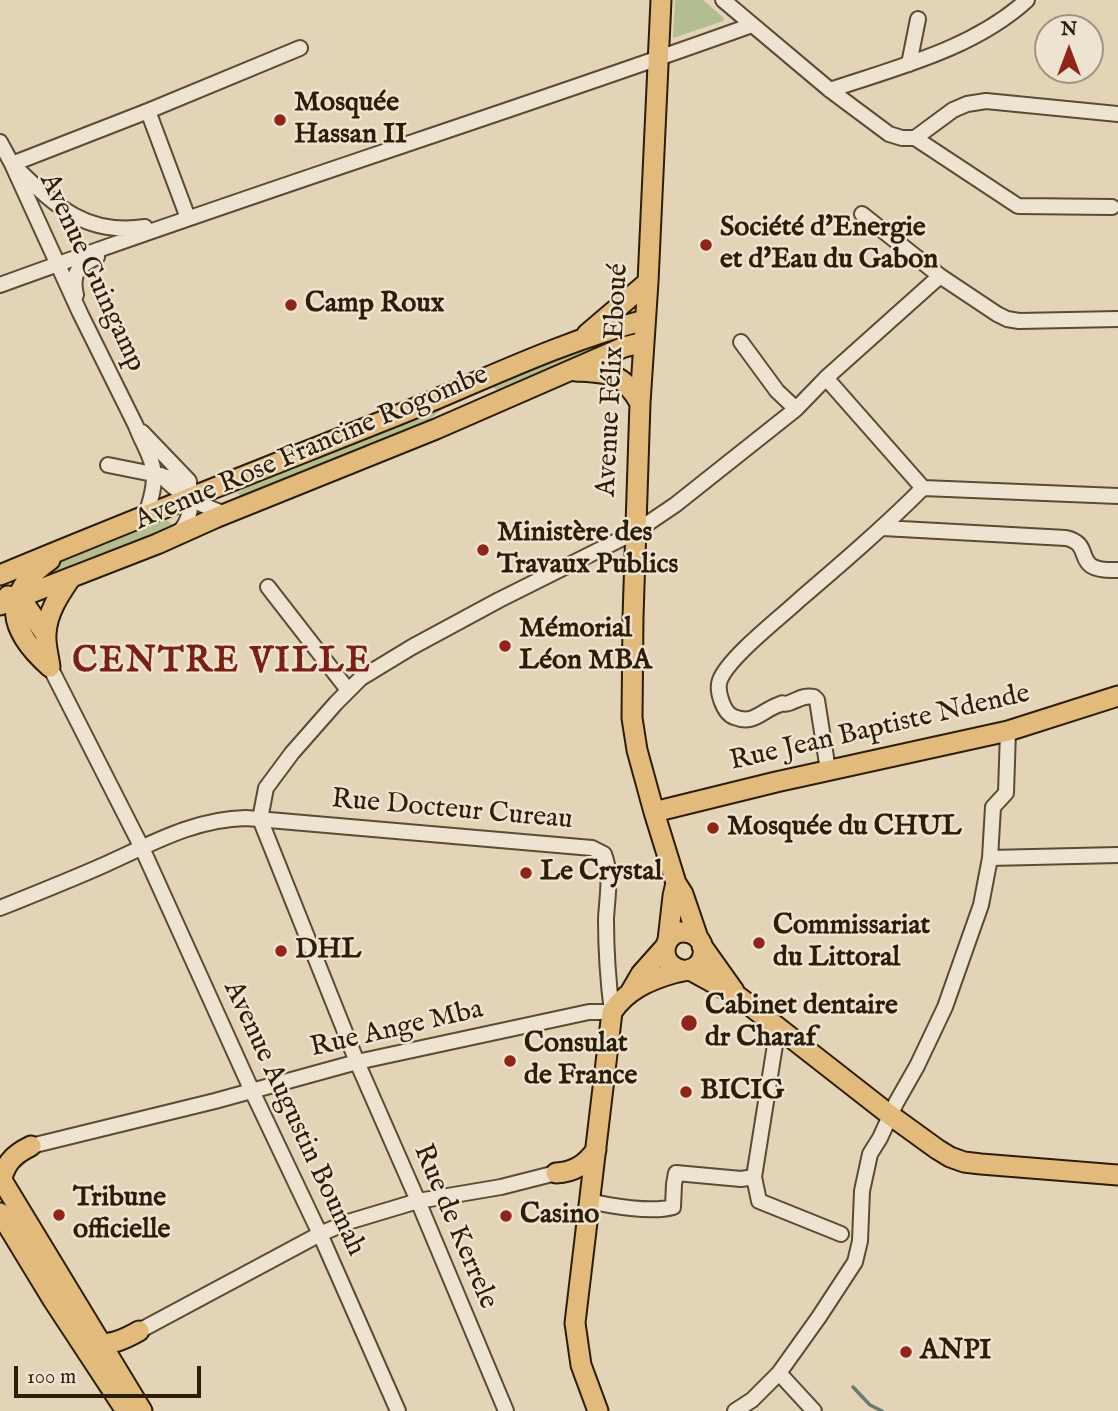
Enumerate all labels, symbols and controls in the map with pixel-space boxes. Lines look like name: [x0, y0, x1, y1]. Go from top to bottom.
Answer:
north arrow: [1034, 14, 1104, 84]
text: N: [1061, 18, 1077, 42]
place label: Mosquée Hassan II: [294, 87, 407, 153]
marker: Mosquée Hassan II: [272, 112, 288, 128]
street label: Avenue Guingamp: [30, 168, 152, 378]
place label: Société d'Energie et d'Eau du Gabon: [720, 212, 938, 278]
marker: Société d'Energie et d'Eau du Gabon: [698, 237, 714, 253]
street label: Avenue Félix Eboué: [591, 262, 637, 498]
place label: Camp Roux: [305, 288, 444, 322]
marker: Camp Roux: [283, 297, 299, 313]
street label: Avenue Rose Francine Rogombe: [130, 359, 494, 539]
place label: Ministère des Travaux Publics: [497, 517, 678, 583]
marker: Ministère des Travaux Publics: [475, 542, 491, 558]
place label: Mémorial Léon MBA: [519, 613, 652, 679]
marker: Mémorial Léon MBA: [497, 638, 513, 654]
district label: CENTRE VILLE: [74, 643, 370, 685]
street label: Rue Jean Baptiste Ndende: [727, 678, 1033, 780]
street label: Rue Docteur Cureau: [330, 784, 574, 838]
place label: Mosquée du CHUL: [727, 811, 961, 845]
marker: Mosquée du CHUL: [705, 820, 721, 836]
place label: Le Crystal: [540, 856, 662, 890]
marker: Le Crystal: [518, 865, 534, 881]
place label: Commissariat du Littoral: [773, 910, 930, 976]
place label: DHL: [295, 934, 361, 968]
marker: Commissariat du Littoral: [751, 935, 767, 951]
marker: DHL: [273, 943, 289, 959]
street label: Avenue Augustin Boumah: [214, 976, 372, 1262]
place label: Cabinet dentaire dr Charaf: [705, 990, 898, 1056]
street label: Rue Ange Mba: [307, 994, 487, 1066]
marker: Cabinet dentaire dr Charaf: [679, 1013, 699, 1033]
place label: Consulat de France: [524, 1028, 637, 1094]
marker: Consulat de France: [502, 1053, 518, 1069]
place label: BICIG: [700, 1075, 784, 1109]
marker: BICIG: [678, 1084, 694, 1100]
street label: Rue de Kerrele: [404, 1140, 504, 1314]
place label: Tribune officielle: [73, 1182, 170, 1248]
place label: Casino: [520, 1199, 599, 1233]
marker: Tribune officielle: [51, 1207, 67, 1223]
marker: Casino: [498, 1208, 514, 1224]
place label: ANPI: [920, 1335, 991, 1369]
marker: ANPI: [898, 1344, 914, 1360]
scale bar: [18, 1352, 205, 1396]
text: 100 m: [27, 1364, 76, 1391]

